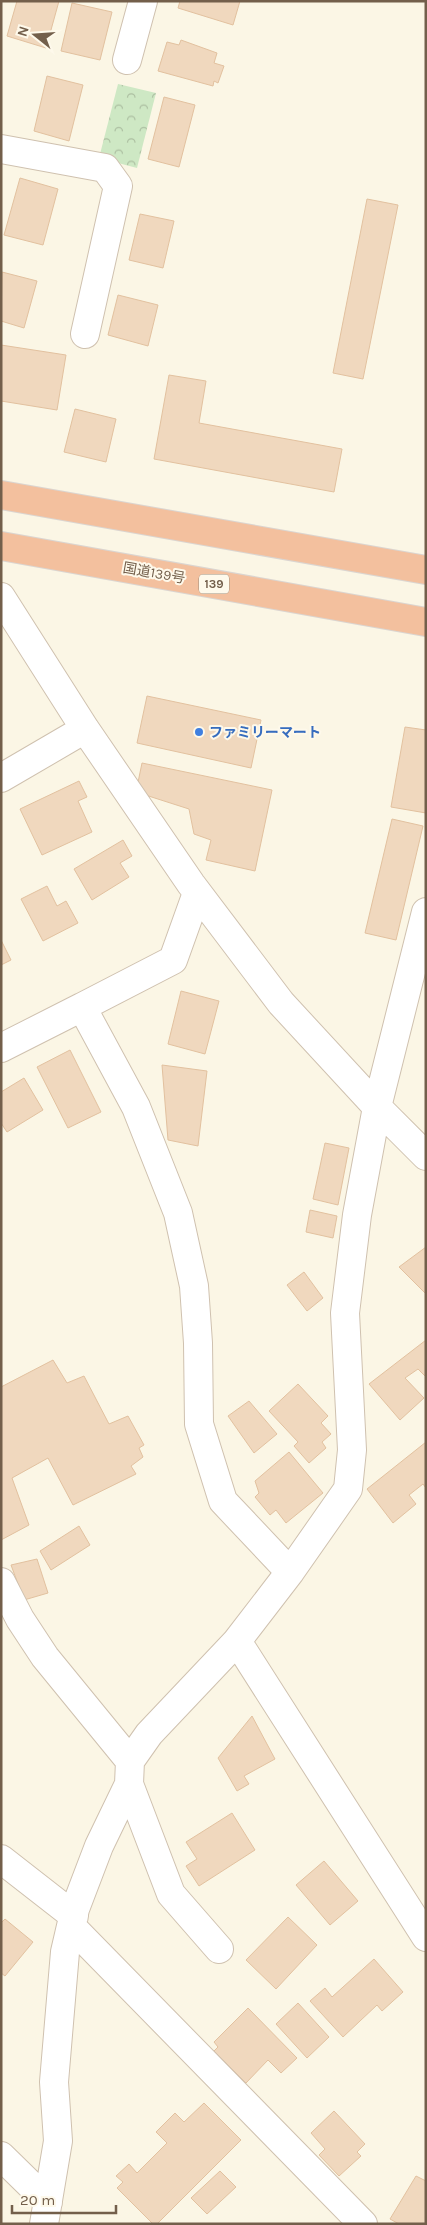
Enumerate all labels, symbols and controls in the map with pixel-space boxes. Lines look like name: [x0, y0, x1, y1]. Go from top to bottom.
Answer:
north arrow: [10, 10, 60, 60]
text: N: [13, 24, 33, 39]
street label: 国道139号: [121, 559, 187, 587]
road number: 139: [199, 574, 229, 594]
place label: ファミリーマート: [209, 724, 321, 741]
marker: ファミリーマート: [193, 726, 205, 738]
scale bar: [12, 2182, 116, 2214]
text: 20 m: [20, 2191, 55, 2209]

